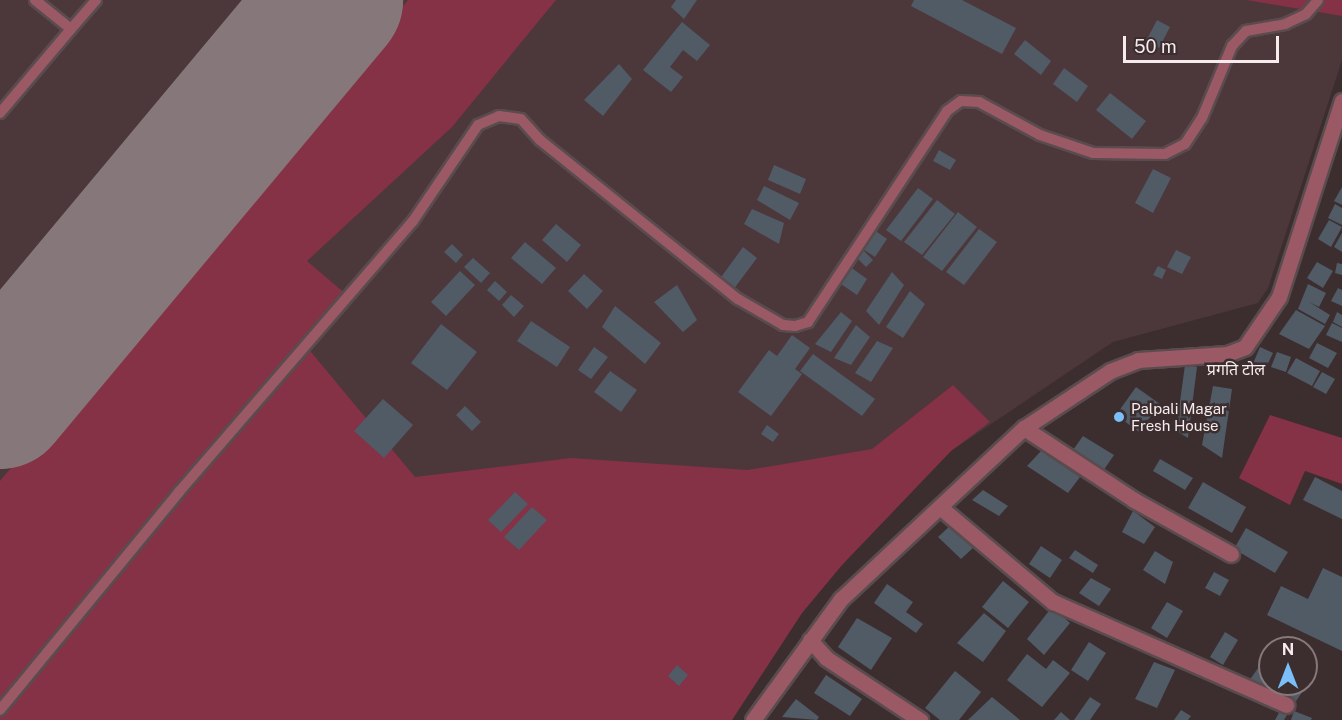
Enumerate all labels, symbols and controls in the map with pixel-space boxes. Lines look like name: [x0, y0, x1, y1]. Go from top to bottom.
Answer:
scale bar: [1126, 24, 1282, 62]
text: 50 m: [1134, 36, 1177, 57]
district label: प्रगति टोल: [1207, 360, 1265, 380]
place label: Palpali Magar Fresh House: [1131, 399, 1227, 434]
marker: Palpali Magar Fresh House: [1112, 410, 1126, 424]
north arrow: [1258, 636, 1318, 696]
text: N: [1282, 640, 1294, 659]

